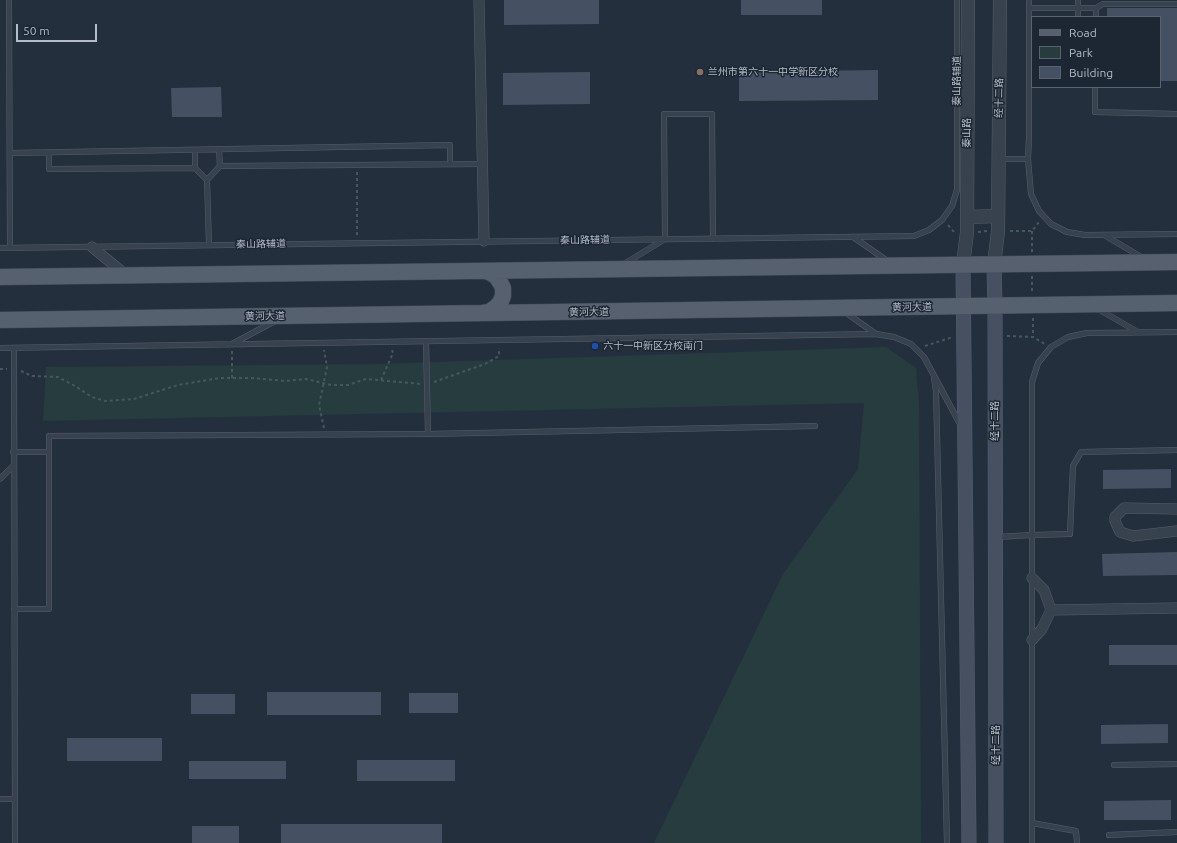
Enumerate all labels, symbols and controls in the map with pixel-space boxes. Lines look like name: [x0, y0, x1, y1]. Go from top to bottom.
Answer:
scale bar: [18, 16, 99, 42]
legend: [1031, 16, 1161, 88]
text: 50 m: [23, 24, 50, 37]
text: Road: [1069, 26, 1097, 39]
text: Park: [1069, 46, 1093, 59]
street label: 秦山路辅道: [951, 56, 963, 106]
place label: 兰州市第六十一中学新区分校: [708, 66, 838, 78]
text: Building: [1069, 66, 1113, 79]
marker: 兰州市第六十一中学新区分校: [695, 67, 705, 77]
street label: 经十二路: [993, 78, 1005, 118]
street label: 秦山路: [961, 118, 973, 148]
street label: 秦山路辅道: [560, 234, 610, 246]
street label: 秦山路辅道: [236, 238, 286, 250]
street label: 黄河大道: [892, 301, 932, 313]
street label: 黄河大道: [569, 306, 609, 318]
street label: 黄河大道: [245, 310, 285, 322]
place label: 六十一中新区分校南门: [603, 340, 703, 352]
marker: 六十一中新区分校南门: [590, 341, 600, 351]
street label: 经十二路: [989, 401, 1001, 441]
street label: 经十二路: [990, 725, 1002, 765]

